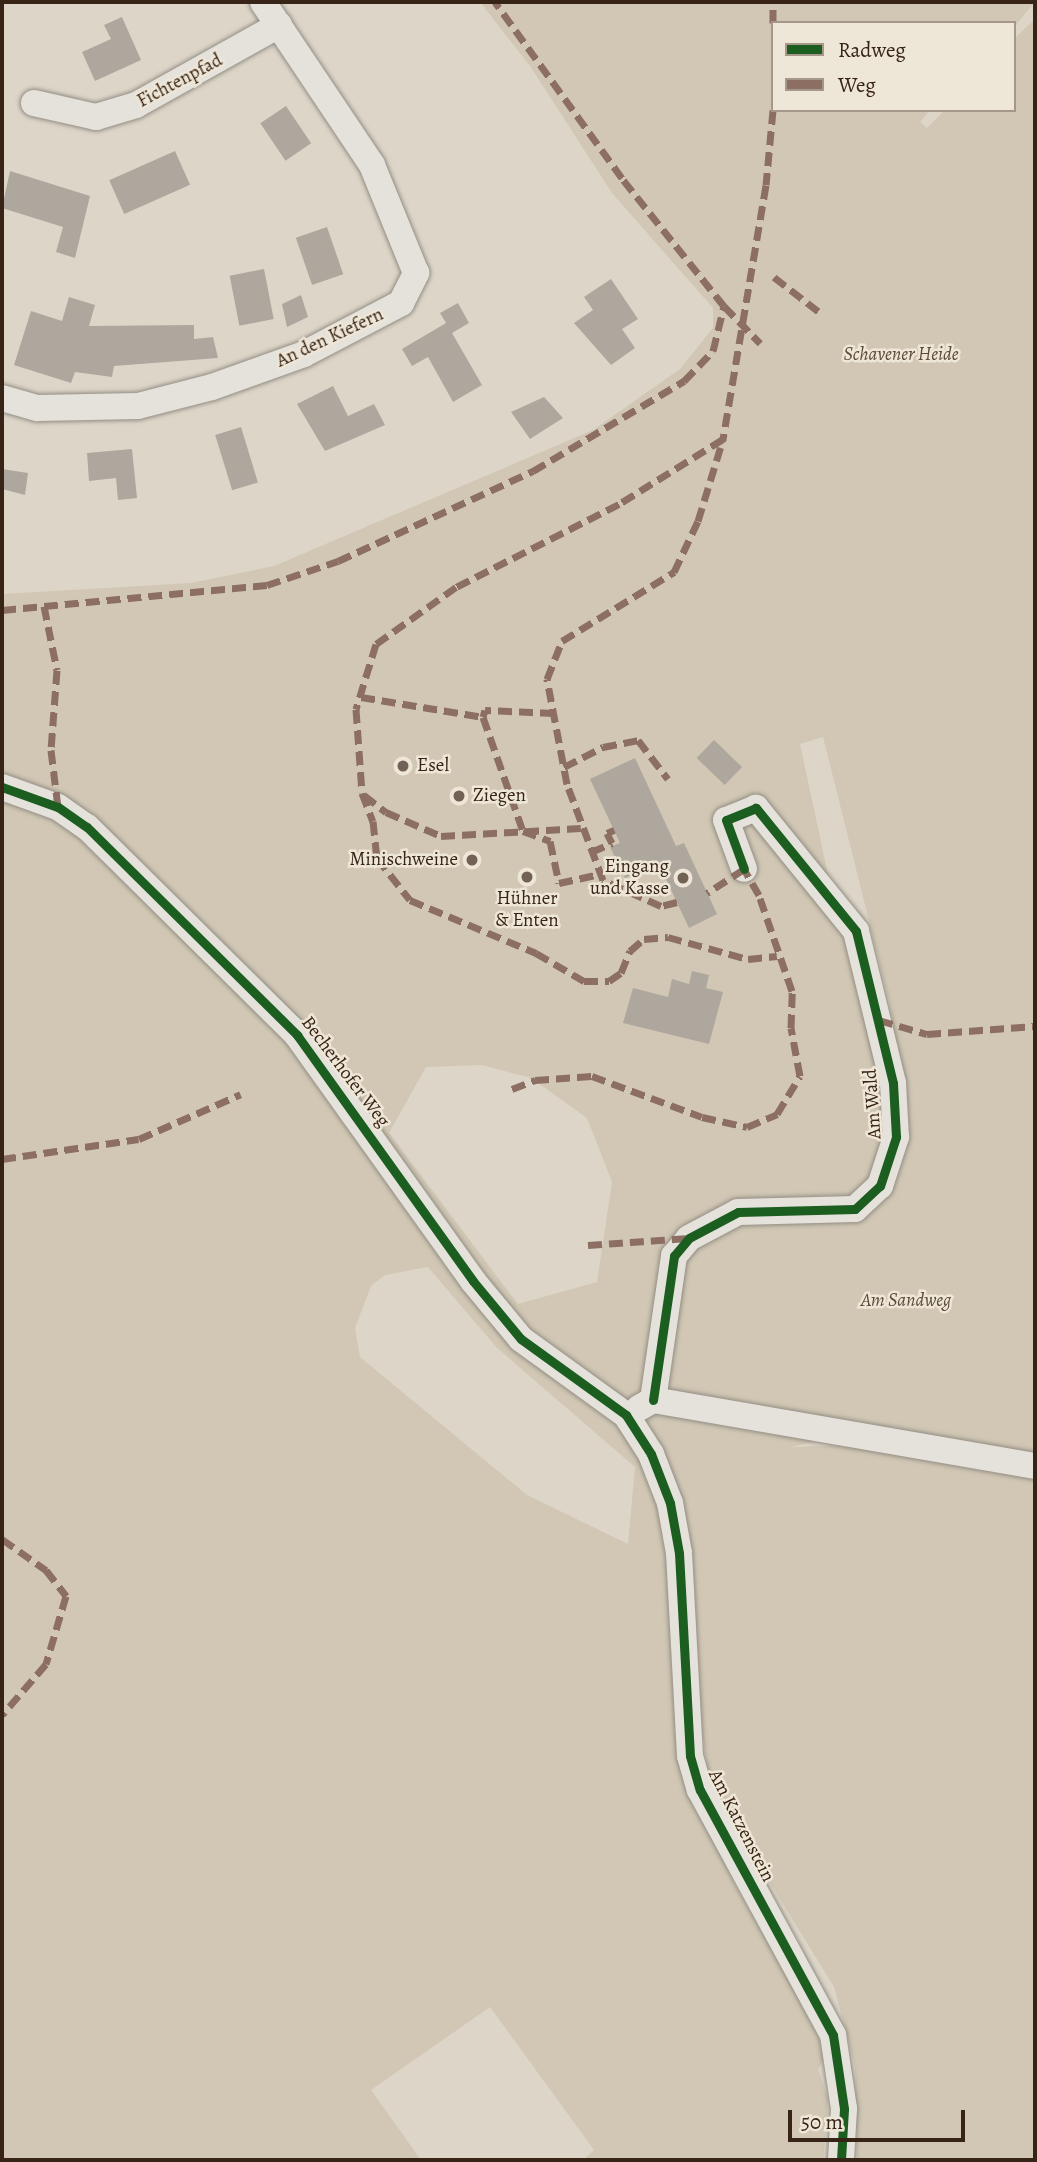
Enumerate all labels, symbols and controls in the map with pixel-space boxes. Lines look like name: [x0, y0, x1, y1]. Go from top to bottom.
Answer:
legend: [771, 21, 1016, 112]
text: Radweg: [838, 36, 906, 64]
street label: Fichtenpfad: [133, 49, 227, 113]
text: Weg: [838, 71, 876, 99]
street label: An den Kiefern: [273, 303, 387, 373]
park label: Schavener Heide: [843, 344, 959, 366]
place label: Esel: [417, 755, 449, 777]
marker: Esel: [395, 758, 411, 774]
place label: Ziegen: [473, 785, 526, 807]
marker: Ziegen: [451, 788, 467, 804]
place label: Minischweine: [350, 849, 458, 871]
marker: Minischweine: [464, 852, 480, 868]
place label: Eingang und Kasse: [590, 856, 669, 900]
marker: Hühner & Enten: [519, 869, 535, 885]
marker: Eingang und Kasse: [675, 870, 691, 886]
place label: Hühner & Enten: [495, 888, 559, 932]
street label: Becherhofer Weg: [296, 1012, 394, 1132]
street label: Am Wald: [859, 1068, 887, 1140]
park label: Am Sandweg: [861, 1290, 951, 1312]
street label: Am Katzenstein: [703, 1766, 779, 1886]
scale bar: [792, 2096, 969, 2140]
text: 50 m: [801, 2108, 843, 2136]

